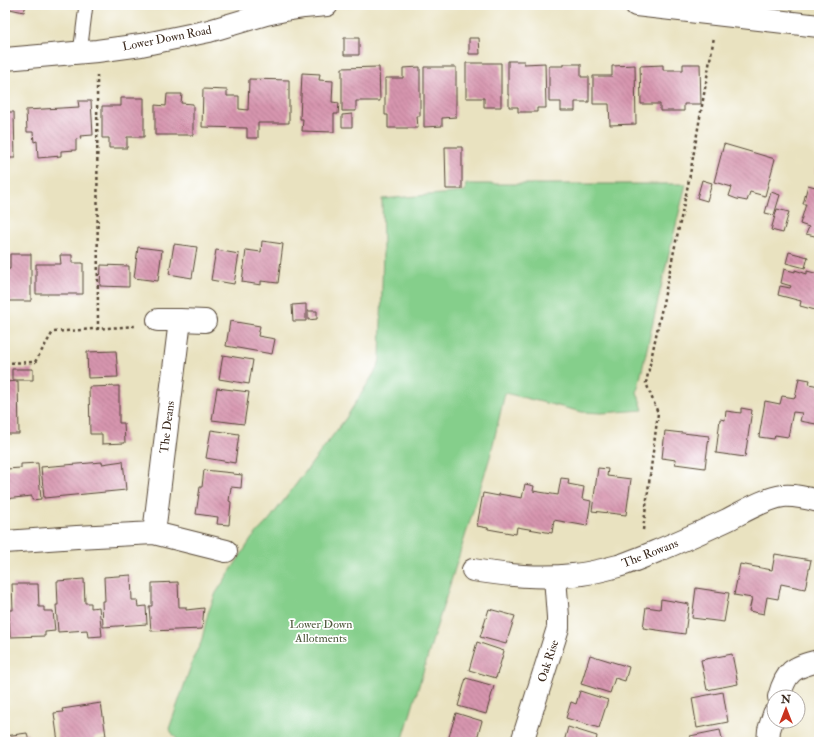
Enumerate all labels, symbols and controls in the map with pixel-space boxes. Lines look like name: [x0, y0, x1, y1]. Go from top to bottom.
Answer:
street label: Lower Down Road: [121, 22, 213, 54]
street label: The Deans: [157, 400, 178, 454]
street label: The Rowans: [620, 536, 681, 571]
park label: Lower Down Allotments: [290, 617, 352, 646]
street label: Oak Rise: [535, 638, 562, 684]
north arrow: [766, 689, 806, 729]
text: N: [780, 693, 792, 706]

